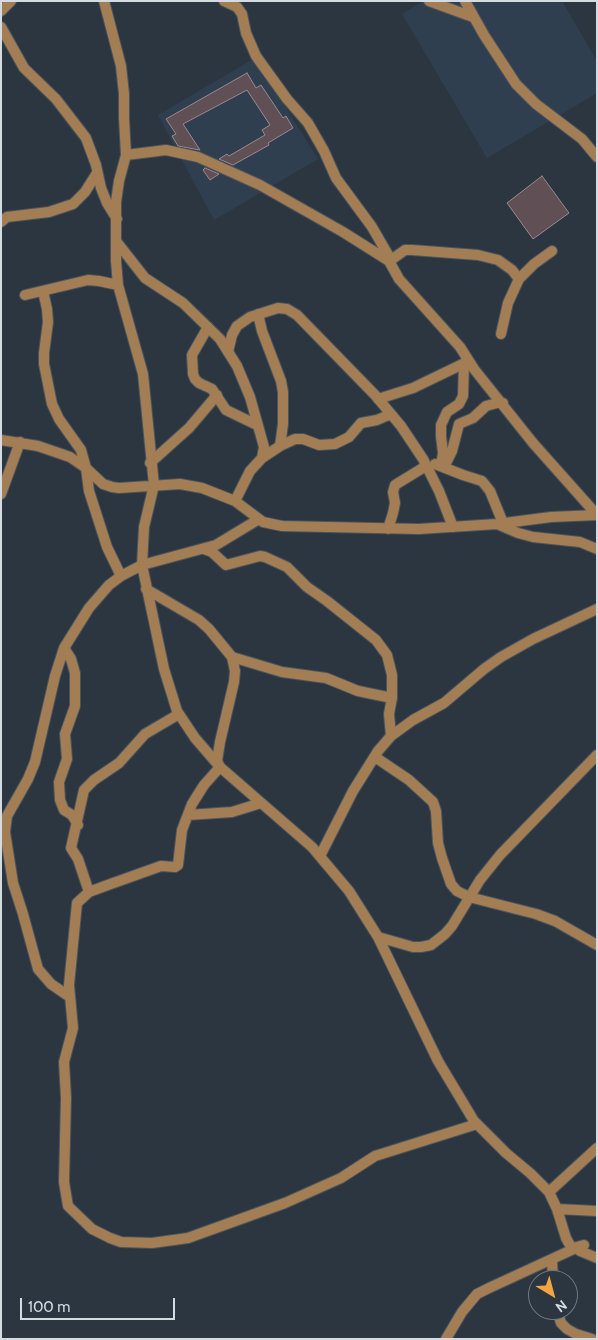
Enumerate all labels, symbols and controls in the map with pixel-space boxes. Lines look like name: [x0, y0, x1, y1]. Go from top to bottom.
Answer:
north arrow: [528, 1270, 578, 1320]
scale bar: [22, 1288, 178, 1320]
text: N: [552, 1296, 571, 1316]
text: 100 m: [28, 1298, 70, 1316]

